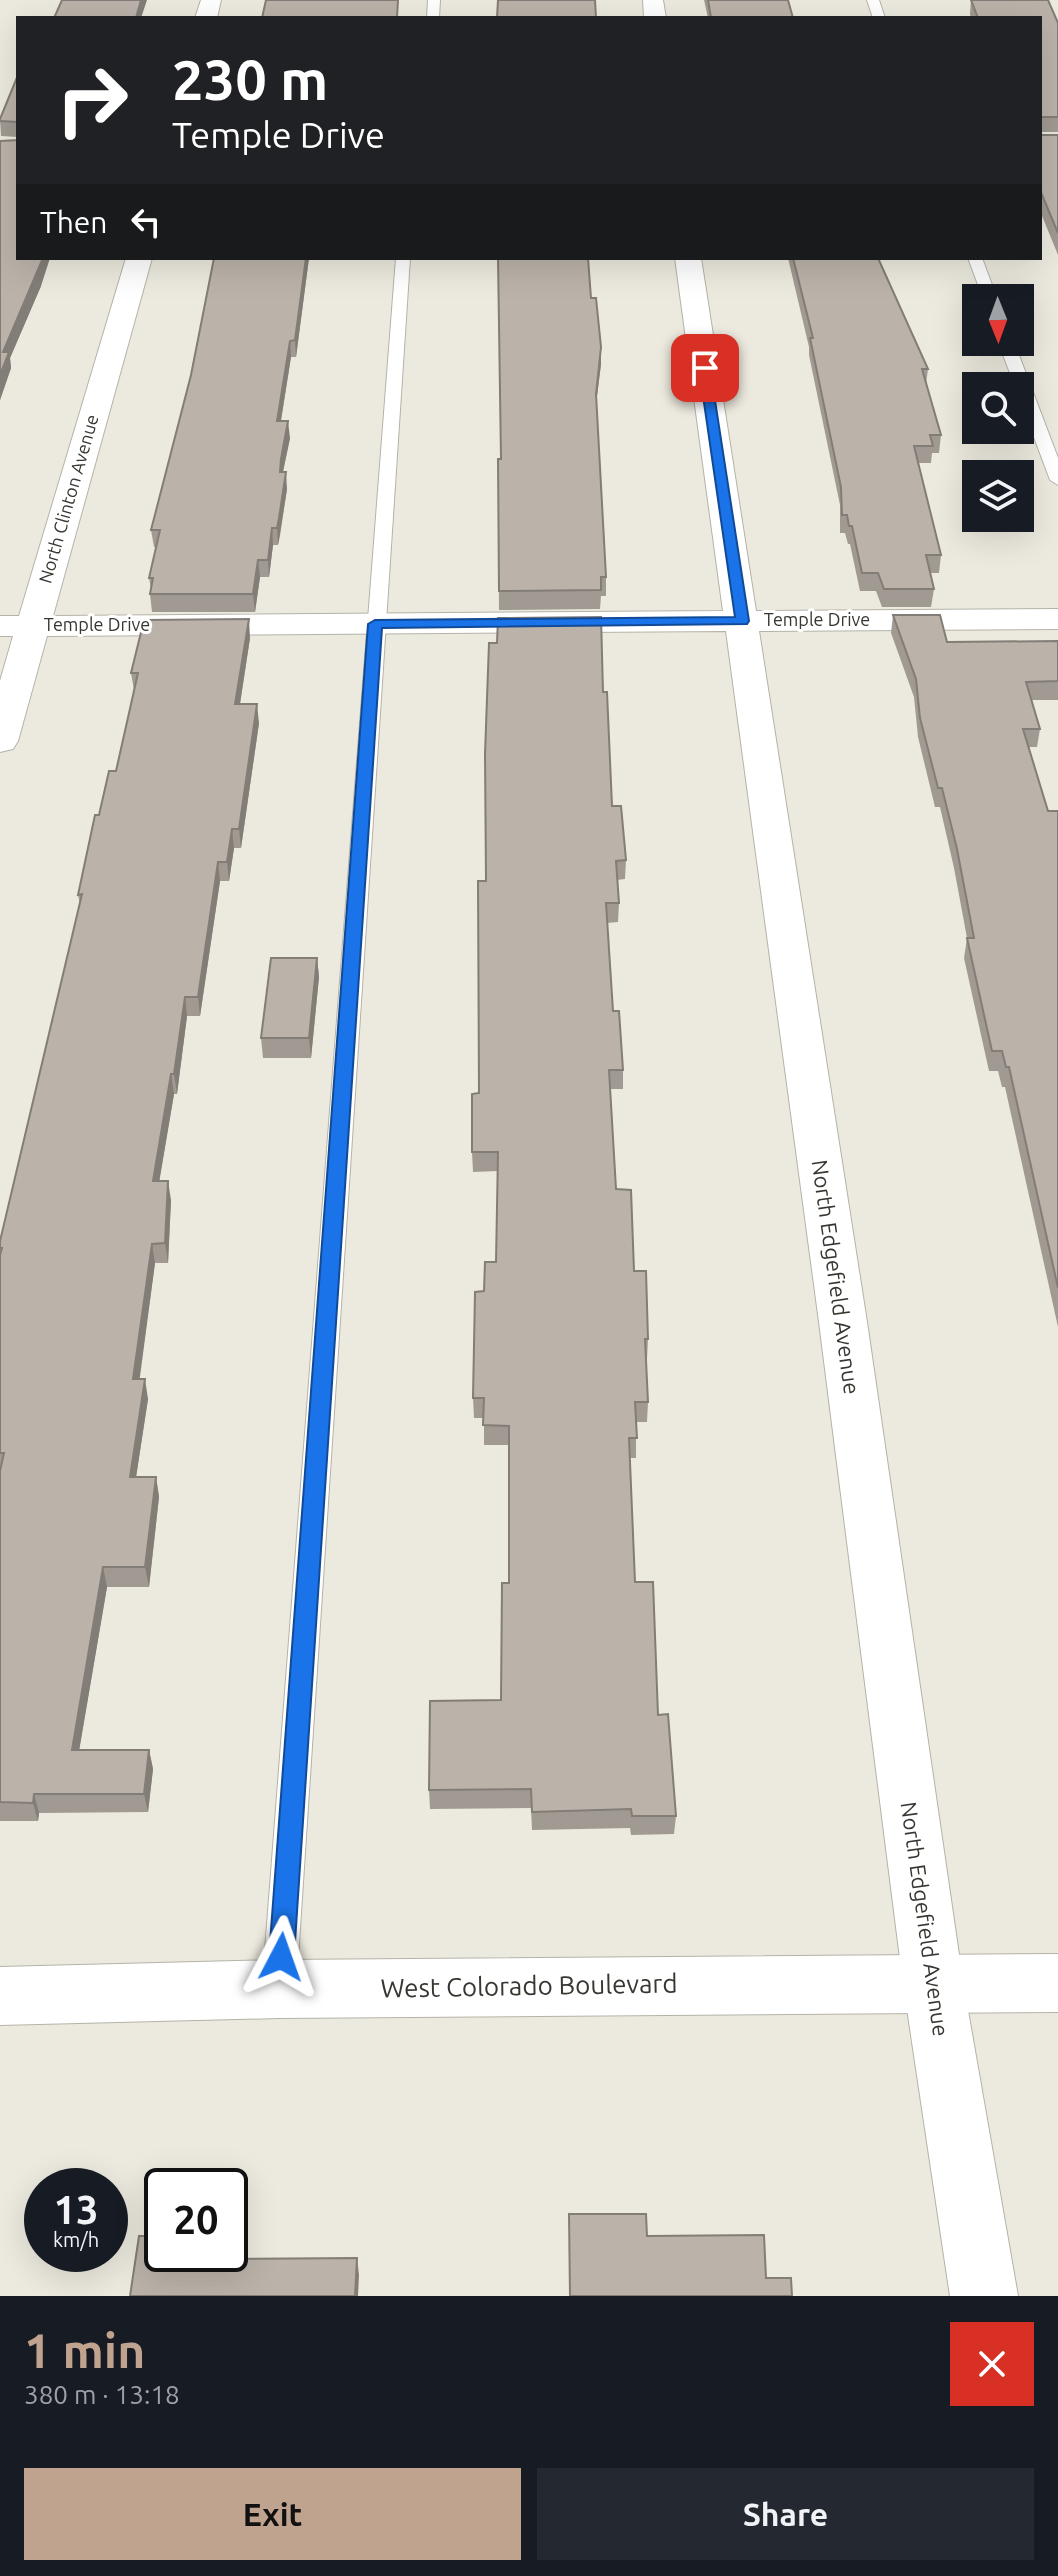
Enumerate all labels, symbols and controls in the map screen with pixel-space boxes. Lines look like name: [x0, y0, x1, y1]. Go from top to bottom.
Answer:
icon: right: [40, 48, 144, 152]
text: 230 m: [172, 48, 328, 111]
text: Temple Drive: [172, 114, 385, 155]
icon: left: [124, 200, 168, 244]
text: Then: [40, 205, 108, 239]
north arrow: [962, 284, 1034, 356]
map controls: [962, 284, 1034, 532]
pin: [671, 334, 739, 402]
icon: arrive: [683, 346, 727, 390]
button: search: [962, 372, 1034, 444]
street label: North Clinton Avenue: [34, 412, 102, 585]
button: layers: [962, 460, 1034, 532]
street label: Temple Drive: [764, 609, 870, 629]
street label: Temple Drive: [44, 614, 150, 634]
street label: North Edgefield Avenue: [808, 1158, 865, 1396]
street label: North Edgefield Avenue: [897, 1800, 954, 2038]
position arrow: [239, 1915, 323, 1999]
street label: West Colorado Boulevard: [380, 1968, 678, 2003]
speed limit sign: 20: [144, 2168, 248, 2272]
text: 13: [53, 2187, 99, 2232]
text: km/h: [53, 2228, 99, 2251]
button: close: [950, 2322, 1034, 2406]
text: 1 min: [24, 2323, 145, 2377]
text: 380 m · 13:18: [24, 2380, 180, 2409]
button: Exit: [24, 2468, 521, 2560]
button: Share: [537, 2468, 1034, 2560]

